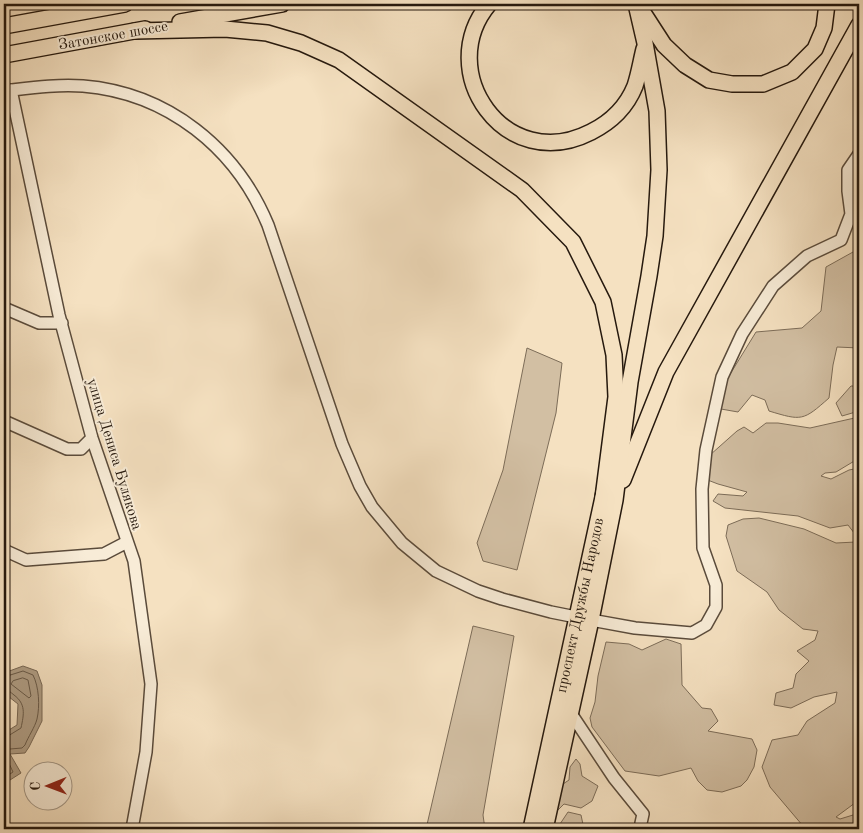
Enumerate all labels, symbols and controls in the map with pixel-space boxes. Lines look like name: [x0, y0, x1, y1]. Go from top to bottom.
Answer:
street label: Затонское шоссе: [57, 19, 169, 53]
street label: улица Дениса Булякова: [83, 377, 144, 533]
street label: проспект Дружбы Народов: [555, 517, 607, 694]
north arrow: [22, 760, 72, 810]
text: С: [29, 781, 43, 791]

